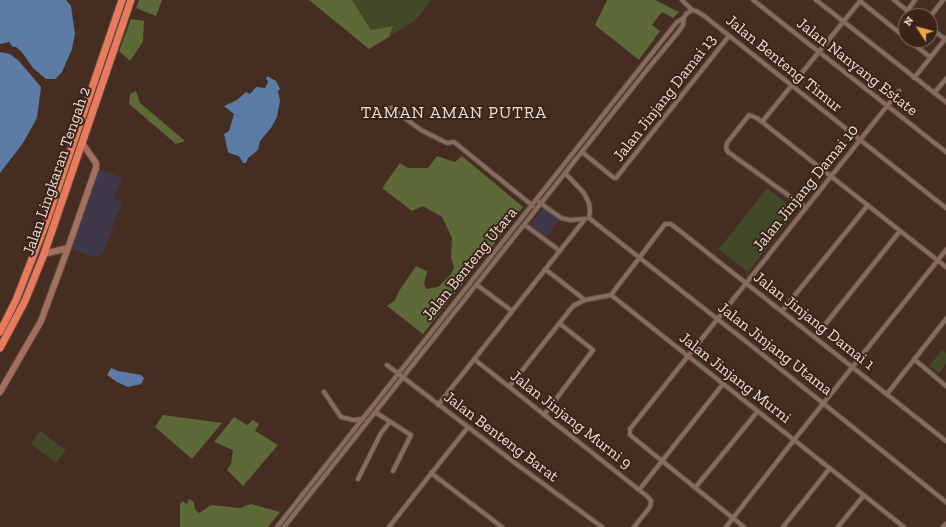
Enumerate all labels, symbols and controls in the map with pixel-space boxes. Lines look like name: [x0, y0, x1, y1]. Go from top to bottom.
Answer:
north arrow: [898, 8, 938, 48]
street label: Jalan Benteng Timur: [722, 11, 846, 117]
street label: Jalan Nanyang Estate: [793, 14, 921, 120]
street label: Jalan Jinjang Damai 13: [609, 31, 721, 165]
street label: Jalan Lingkaran Tengah 2: [19, 84, 95, 258]
district label: TAMAN AMAN PUTRA: [361, 103, 547, 123]
street label: Jalan Jinjang Damai 10: [749, 121, 863, 255]
street label: Jalan Benteng Utara: [418, 203, 522, 325]
street label: Jalan Jinjang Damai 1: [750, 268, 878, 374]
street label: Jalan Jinjang Utama: [714, 298, 836, 400]
street label: Jalan Jinjang Murni: [675, 328, 795, 428]
street label: Jalan Jinjang Murni 9: [507, 367, 635, 473]
street label: Jalan Benteng Barat: [440, 388, 562, 486]

